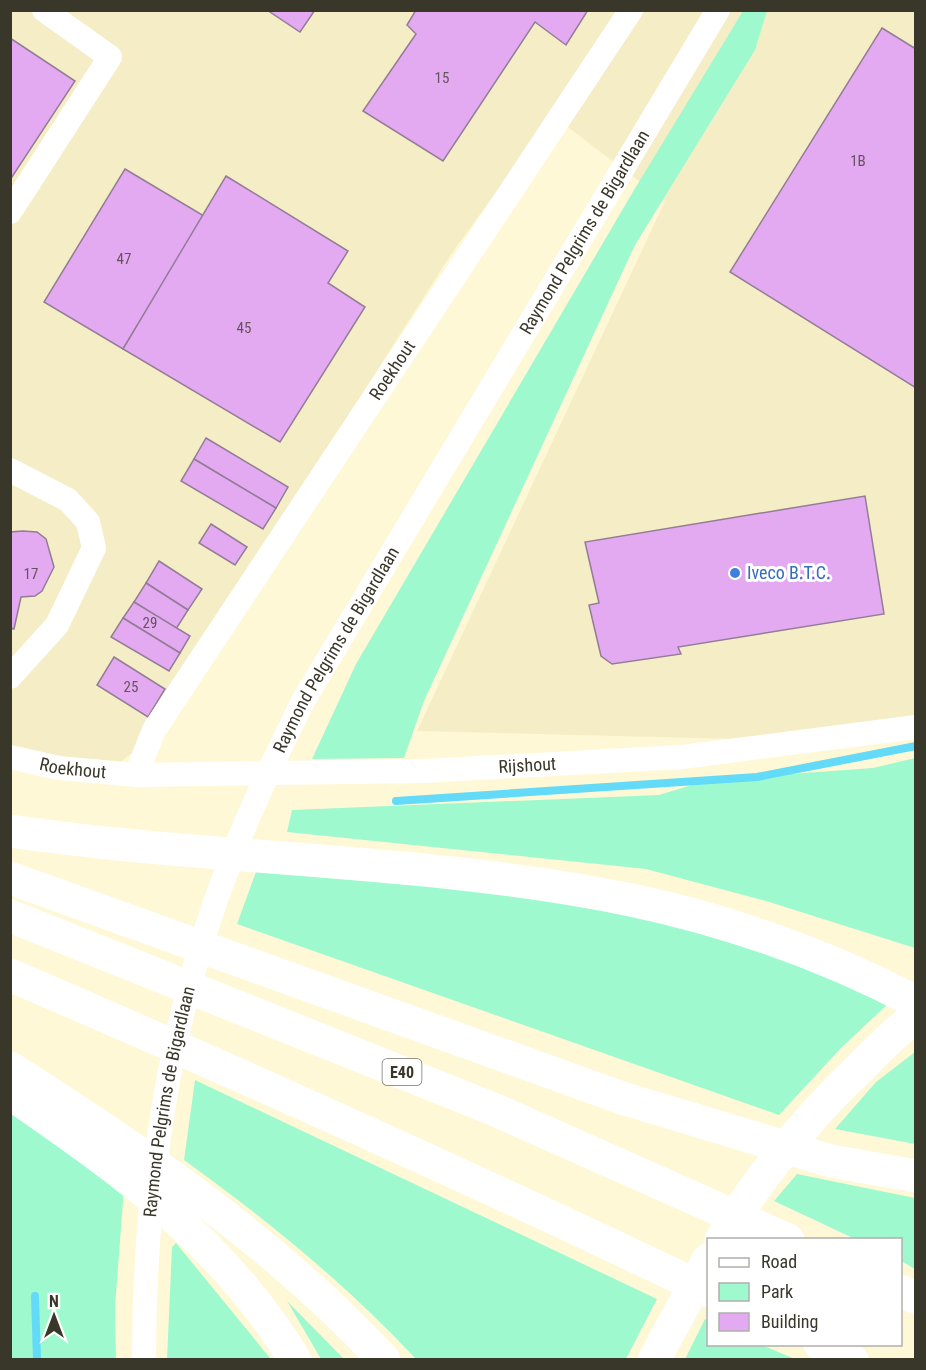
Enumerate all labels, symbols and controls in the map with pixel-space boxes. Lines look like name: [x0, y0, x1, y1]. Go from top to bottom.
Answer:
house number: 15: [435, 69, 449, 87]
street label: Raymond Pelgrims de Bigardlaan: [515, 126, 653, 338]
house number: 1B: [850, 152, 866, 170]
house number: 47: [117, 250, 131, 268]
house number: 45: [237, 319, 251, 337]
street label: Roekhout: [365, 336, 419, 404]
street label: Raymond Pelgrims de Bigardlaan: [268, 543, 403, 756]
place label: Iveco B.T.C.: [747, 562, 831, 583]
house number: 17: [24, 565, 38, 583]
marker: Iveco B.T.C.: [728, 566, 742, 580]
house number: 29: [143, 614, 157, 632]
house number: 25: [124, 678, 138, 696]
street label: Roekhout: [38, 753, 107, 782]
street label: Rijshout: [498, 753, 557, 777]
street label: Raymond Pelgrims de Bigardlaan: [139, 984, 199, 1218]
road number: E40: [382, 1059, 422, 1085]
legend: [707, 1238, 902, 1346]
text: Road: [761, 1251, 797, 1272]
text: Park: [761, 1281, 793, 1302]
north arrow: [24, 1286, 84, 1346]
text: N: [49, 1292, 59, 1311]
text: Building: [761, 1311, 818, 1332]

